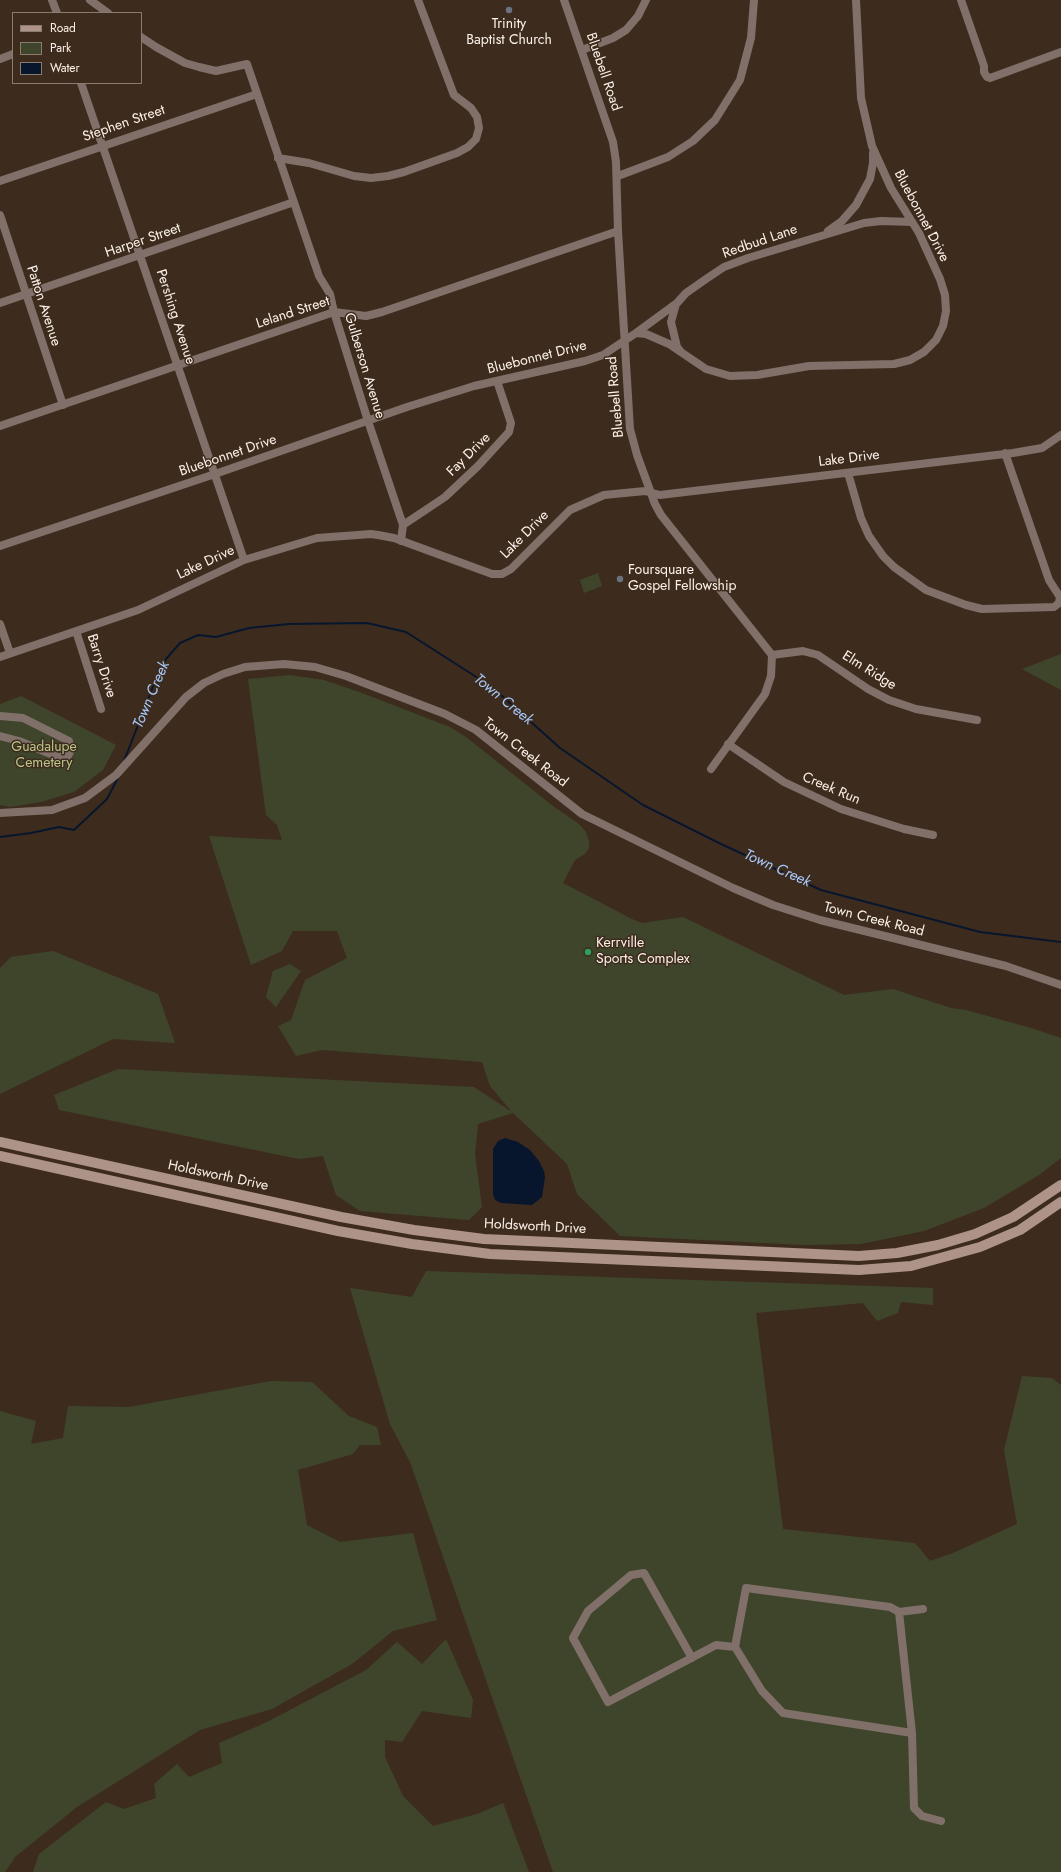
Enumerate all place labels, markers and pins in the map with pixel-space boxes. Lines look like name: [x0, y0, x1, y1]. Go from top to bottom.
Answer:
marker: Trinity Baptist Church: [504, 5, 514, 15]
place label: Trinity Baptist Church: [466, 17, 552, 50]
place label: Foursquare Gospel Fellowship: [628, 563, 737, 596]
marker: Foursquare Gospel Fellowship: [615, 574, 625, 584]
place label: Kerrville Sports Complex: [596, 936, 690, 968]
marker: Kerrville Sports Complex: [583, 947, 593, 957]

